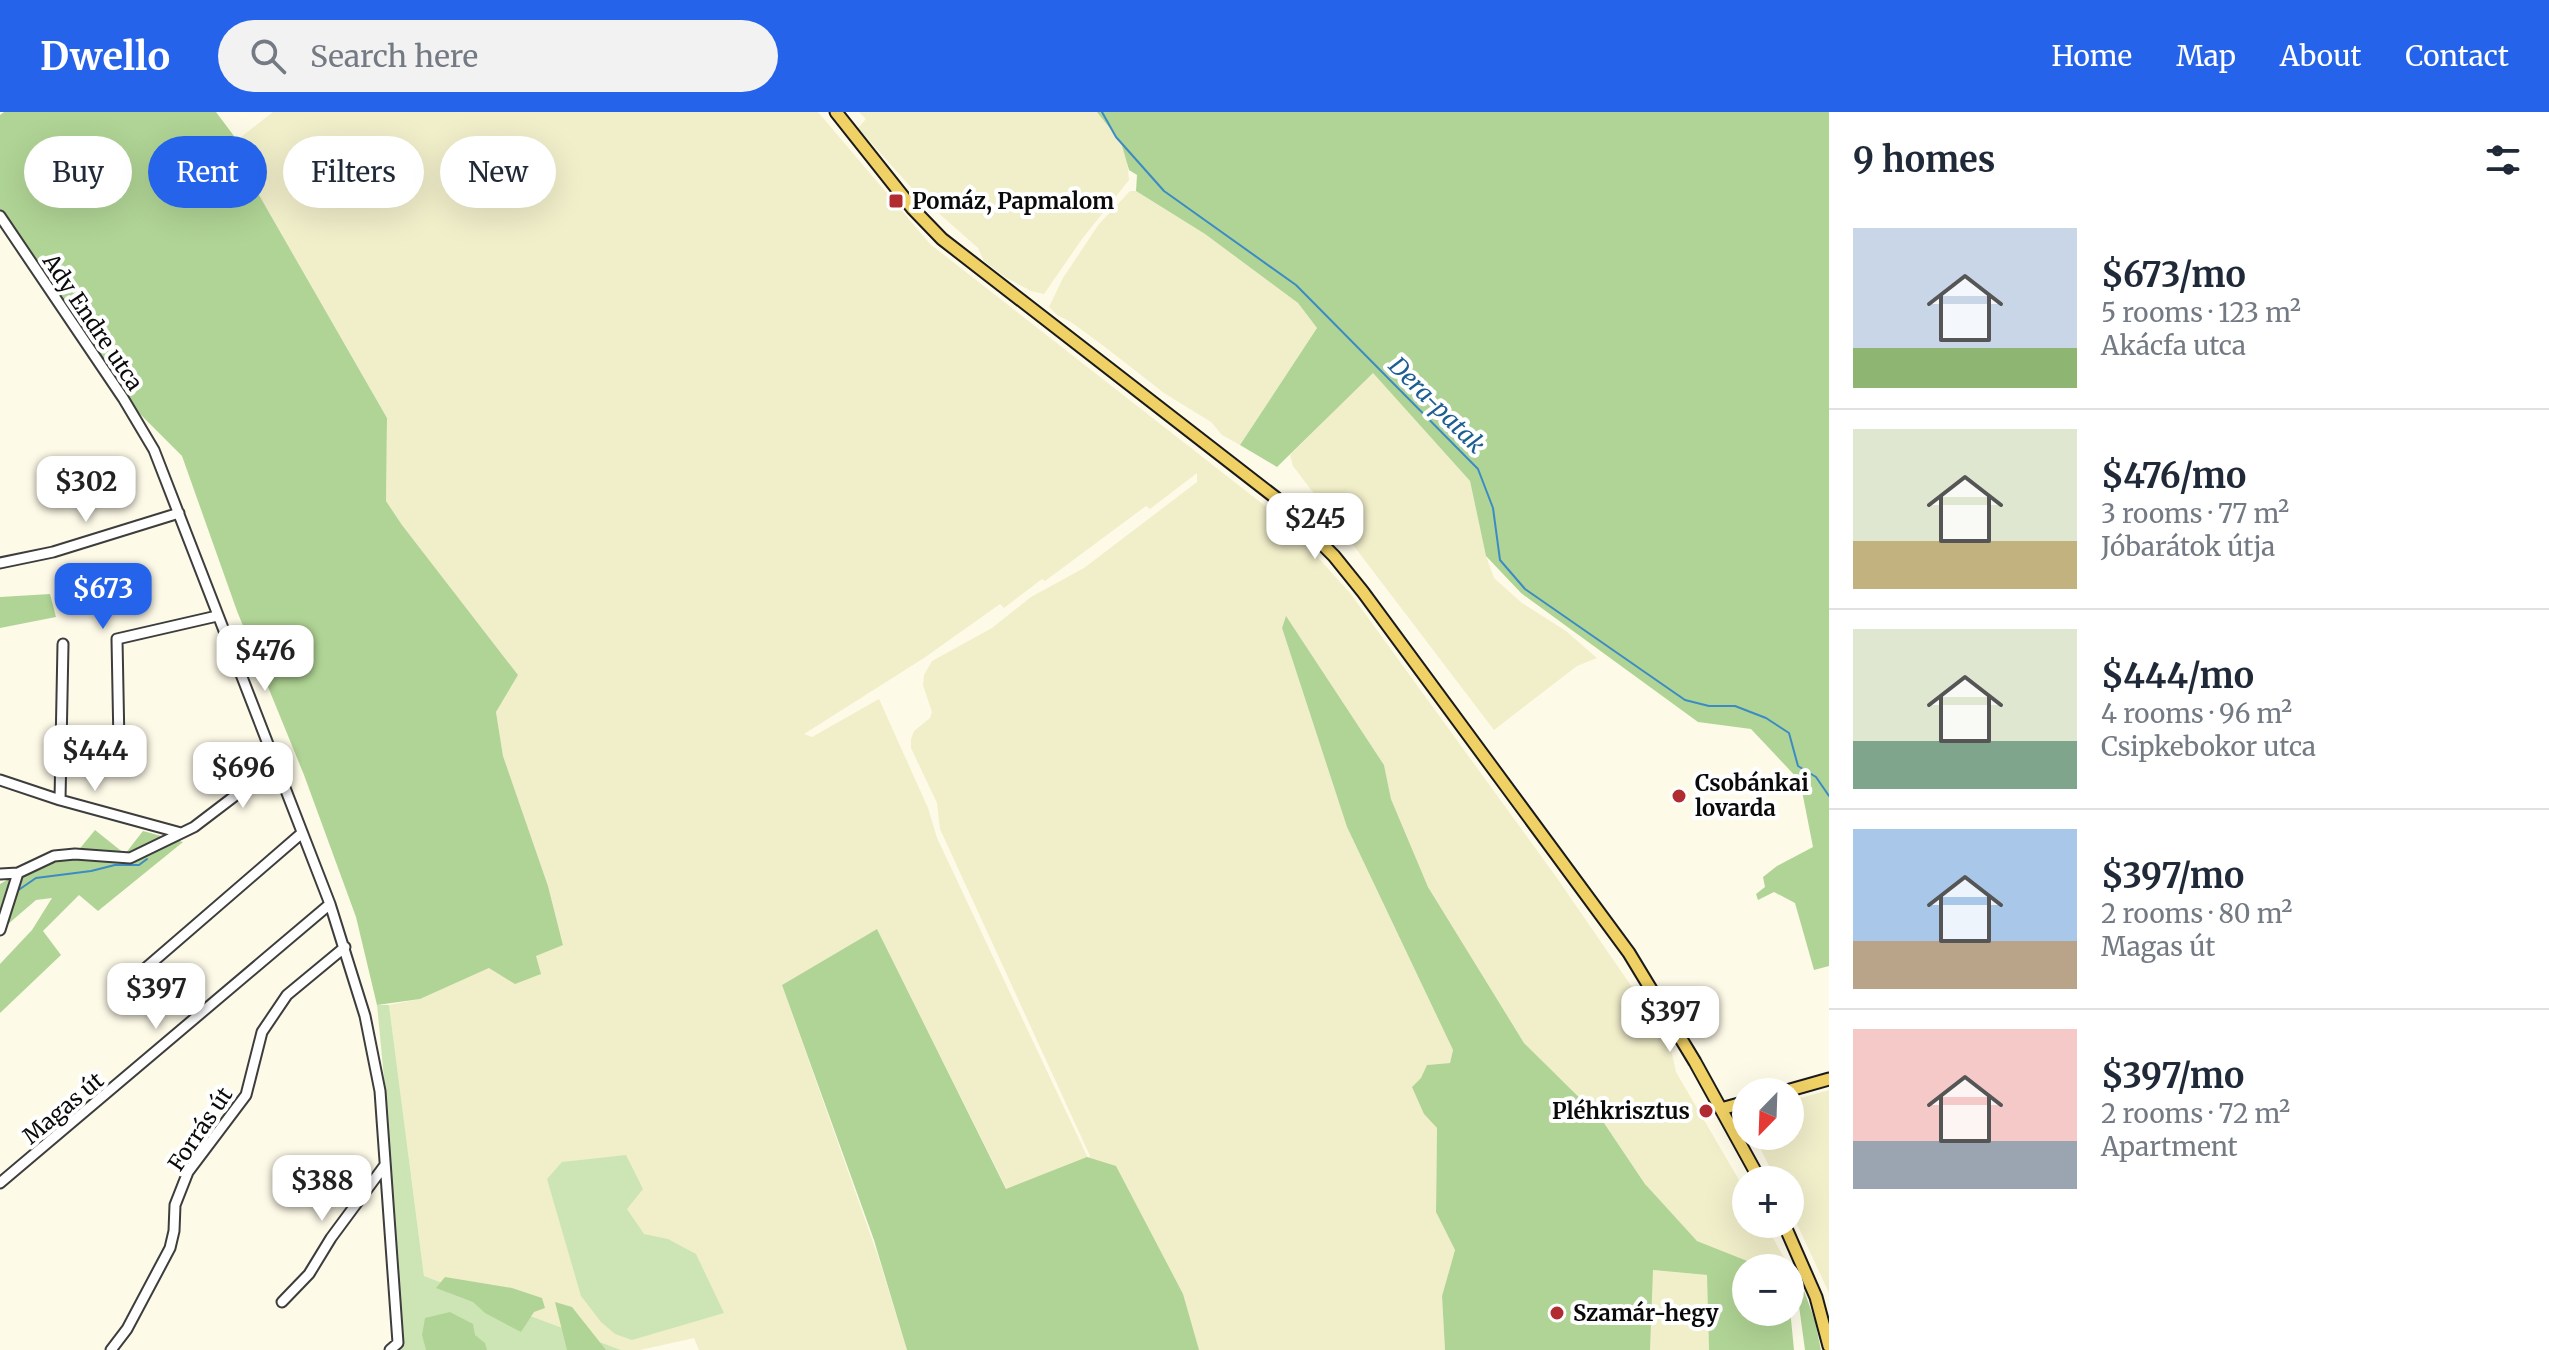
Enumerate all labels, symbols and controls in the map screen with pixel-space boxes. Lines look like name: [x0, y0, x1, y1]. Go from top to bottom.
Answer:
search box: [218, 20, 778, 92]
text: Dwello: [40, 33, 170, 80]
icon: search: [246, 34, 290, 78]
text: Search here: [310, 37, 478, 75]
text: Home: [2051, 38, 2132, 74]
text: Map: [2176, 38, 2236, 74]
text: About: [2280, 38, 2361, 74]
text: Contact: [2405, 38, 2509, 74]
chip: Buy: [24, 136, 132, 208]
chip: Rent: [148, 136, 267, 208]
chip: Filters: [283, 136, 424, 208]
chip: New: [440, 136, 556, 208]
icon: filters: [2481, 138, 2525, 182]
text: 9 homes: [1853, 139, 1995, 181]
place label: Pomáz, Papmalom: [912, 187, 1114, 216]
marker: Pomáz, Papmalom: [887, 192, 905, 210]
street label: Ady Endre utca: [36, 247, 149, 396]
text: $673/mo: [2101, 254, 2246, 296]
icon: home: [1917, 260, 2013, 356]
text: 5 rooms · 123 m²: [2101, 296, 2301, 329]
text: Akácfa utca: [2101, 329, 2246, 362]
water label: Dera-patak: [1382, 350, 1492, 460]
text: $476/mo: [2101, 455, 2246, 497]
pin: $302: [39, 456, 133, 524]
icon: home: [1917, 461, 2013, 557]
text: $302: [55, 465, 117, 498]
pin: $245: [1268, 493, 1362, 561]
text: 3 rooms · 77 m²: [2101, 497, 2289, 530]
text: $245: [1284, 502, 1346, 535]
text: Jóbarátok útja: [2101, 530, 2275, 563]
pin: $673: [56, 563, 150, 631]
text: $673: [73, 572, 133, 605]
pin: $476: [218, 625, 312, 693]
text: $476: [235, 634, 295, 667]
text: $444/mo: [2101, 655, 2254, 697]
icon: home: [1917, 661, 2013, 757]
text: 4 rooms · 96 m²: [2101, 697, 2292, 730]
pin: $444: [48, 725, 142, 793]
text: Csipkebokor utca: [2101, 730, 2316, 763]
text: $444: [62, 734, 128, 767]
pin: $696: [196, 742, 290, 810]
text: $696: [211, 751, 275, 784]
place label: Csobánkai lovarda: [1695, 769, 1809, 822]
marker: Csobánkai lovarda: [1670, 787, 1688, 805]
text: $397/mo: [2101, 855, 2244, 897]
icon: home: [1917, 861, 2013, 957]
text: 2 rooms · 80 m²: [2101, 897, 2292, 930]
text: Magas út: [2101, 930, 2215, 963]
pin: $397: [109, 963, 203, 1031]
text: $397: [125, 972, 187, 1005]
pin: $397: [1623, 986, 1717, 1054]
text: $397: [1639, 995, 1701, 1028]
text: $397/mo: [2101, 1055, 2244, 1097]
icon: home: [1917, 1061, 2013, 1157]
street label: Magas út: [17, 1066, 109, 1150]
north arrow: [1732, 1078, 1804, 1150]
map controls: [1732, 1078, 1804, 1326]
street label: Forrás út: [162, 1081, 238, 1176]
place label: Pléhkrisztus: [1552, 1097, 1690, 1125]
text: 2 rooms · 72 m²: [2101, 1097, 2290, 1130]
marker: Pléhkrisztus: [1697, 1102, 1715, 1120]
text: Apartment: [2101, 1130, 2238, 1163]
pin: $388: [275, 1155, 369, 1223]
text: $388: [290, 1164, 354, 1197]
button: +: [1732, 1166, 1804, 1238]
button: −: [1732, 1254, 1804, 1326]
place label: Szamár-hegy: [1573, 1299, 1719, 1327]
marker: Szamár-hegy: [1548, 1304, 1566, 1322]

